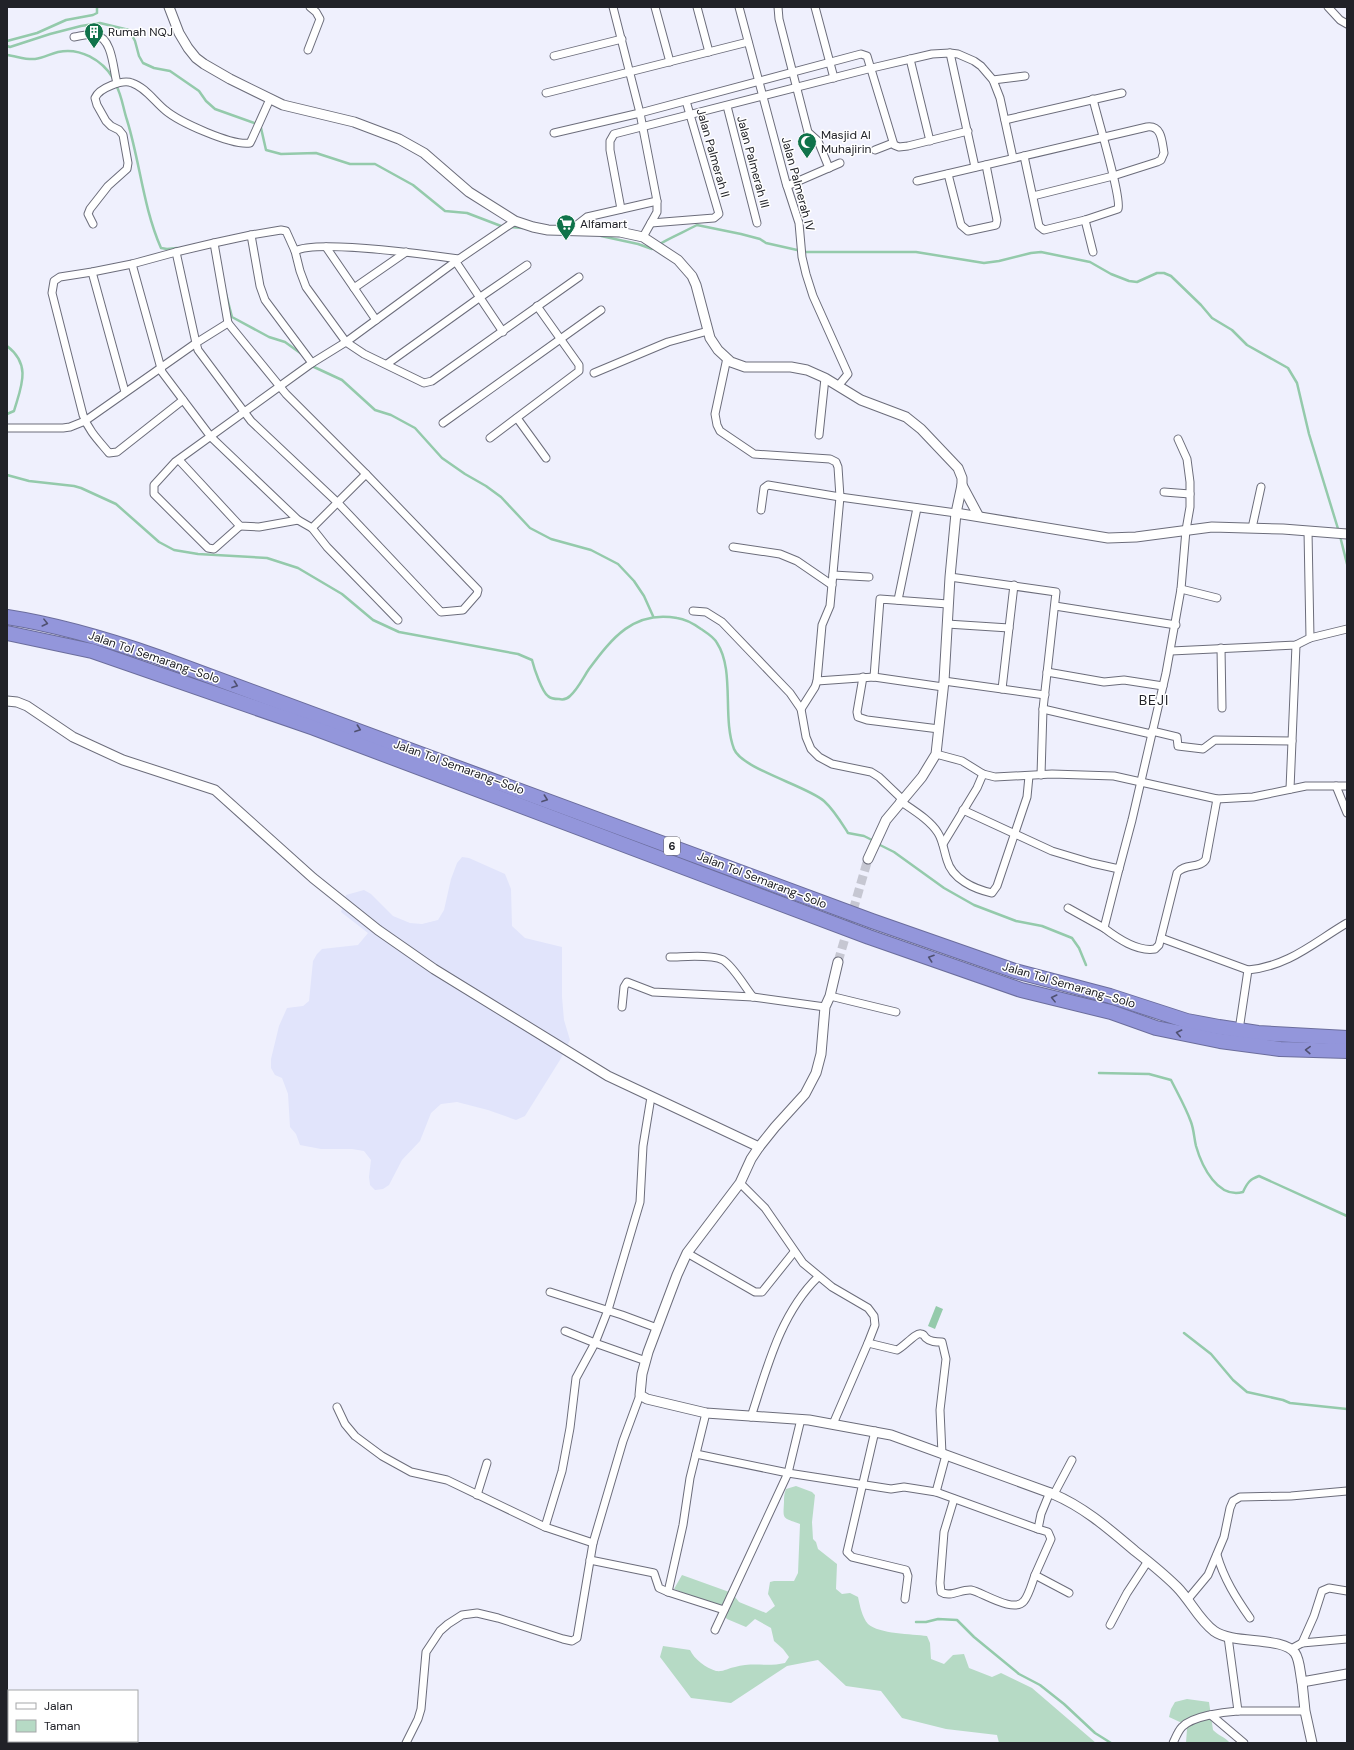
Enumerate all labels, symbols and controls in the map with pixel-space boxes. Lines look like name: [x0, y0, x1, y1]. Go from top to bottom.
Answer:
building icon: Rumah NQJ: [83, 21, 105, 49]
place label: Rumah NQJ: [108, 24, 173, 40]
street label: Jalan Palmerah II: [693, 107, 733, 199]
street label: Jalan Palmerah III: [733, 114, 773, 210]
place label: Masjid Al Muhajirin: [821, 127, 872, 157]
mosque icon: Masjid Al Muhajirin: [796, 131, 818, 159]
street label: Jalan Palmerah IV: [778, 135, 818, 233]
supermarket icon: Alfamart: [555, 213, 577, 241]
place label: Alfamart: [580, 216, 628, 232]
one-way arrow: [42, 619, 49, 627]
street label: Jalan Tol Semarang–Solo: [86, 627, 222, 687]
one-way arrow: [232, 680, 239, 688]
district label: BEJI: [1139, 691, 1169, 709]
one-way arrow: [354, 725, 361, 733]
street label: Jalan Tol Semarang–Solo: [391, 736, 527, 798]
one-way arrow: [542, 794, 549, 802]
road number: 6: [664, 837, 680, 855]
street label: Jalan Tol Semarang–Solo: [695, 848, 829, 912]
one-way arrow: [927, 954, 934, 963]
street label: Jalan Tol Semarang–Solo: [1001, 958, 1137, 1012]
one-way arrow: [1051, 994, 1058, 1003]
one-way arrow: [1176, 1029, 1183, 1037]
one-way arrow: [1305, 1045, 1311, 1054]
legend: [8, 1690, 138, 1742]
text: Jalan: [44, 1698, 73, 1714]
text: Taman: [44, 1718, 81, 1734]

